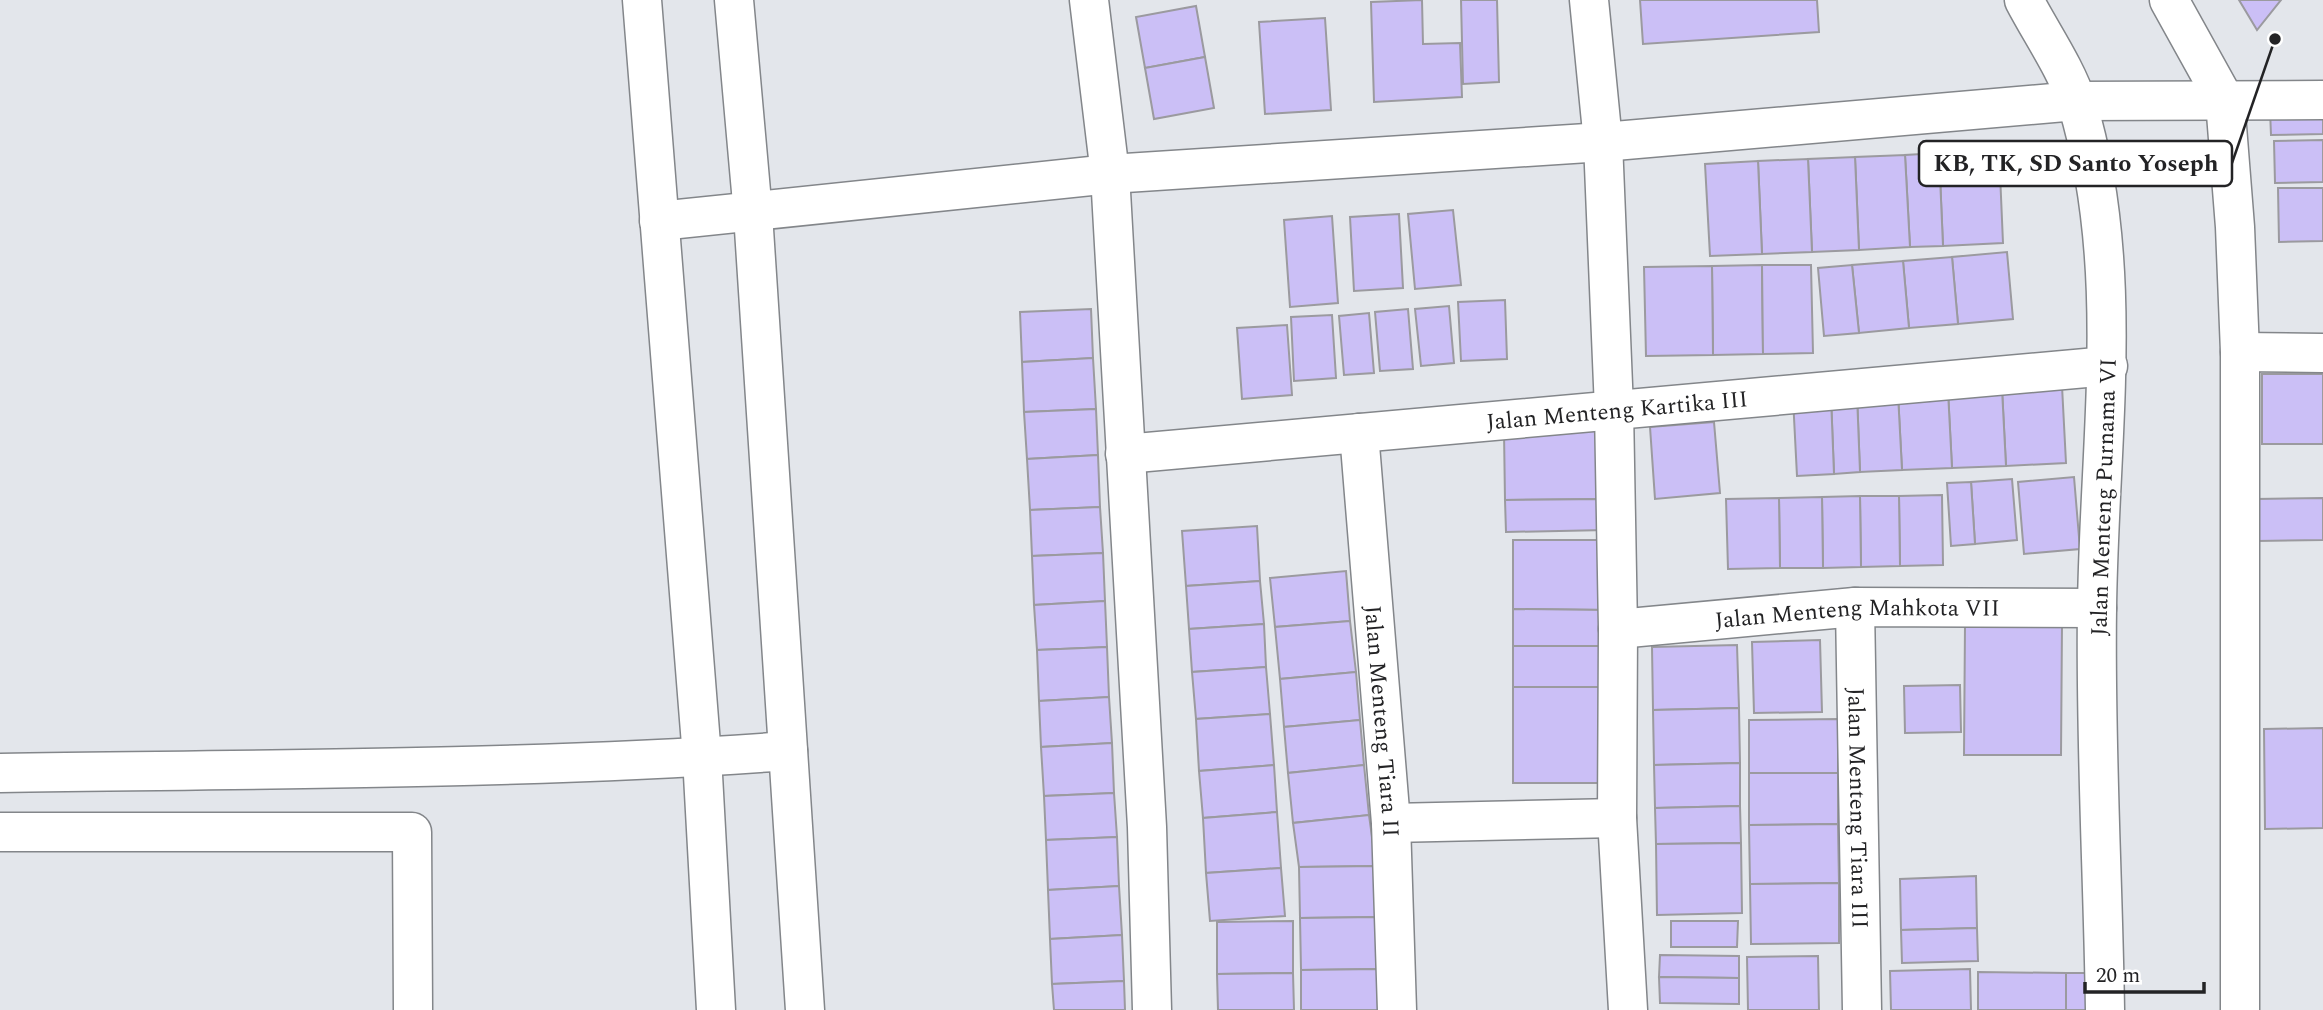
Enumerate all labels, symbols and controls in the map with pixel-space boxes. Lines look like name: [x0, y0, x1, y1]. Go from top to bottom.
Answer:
callout: KB, TK, SD Santo Yoseph: [1919, 141, 2232, 186]
text: KB, TK, SD Santo Yoseph: [1933, 146, 2219, 182]
street label: Jalan Menteng Purnama VI: [2082, 358, 2127, 637]
street label: Jalan Menteng Kartika III: [1485, 382, 1749, 441]
street label: Jalan Menteng Mahkota VII: [1713, 591, 2000, 639]
street label: Jalan Menteng Tiara II: [1354, 604, 1407, 837]
street label: Jalan Menteng Tiara III: [1837, 687, 1877, 929]
scale bar: [2085, 950, 2204, 994]
text: 20 m: [2096, 960, 2140, 992]

